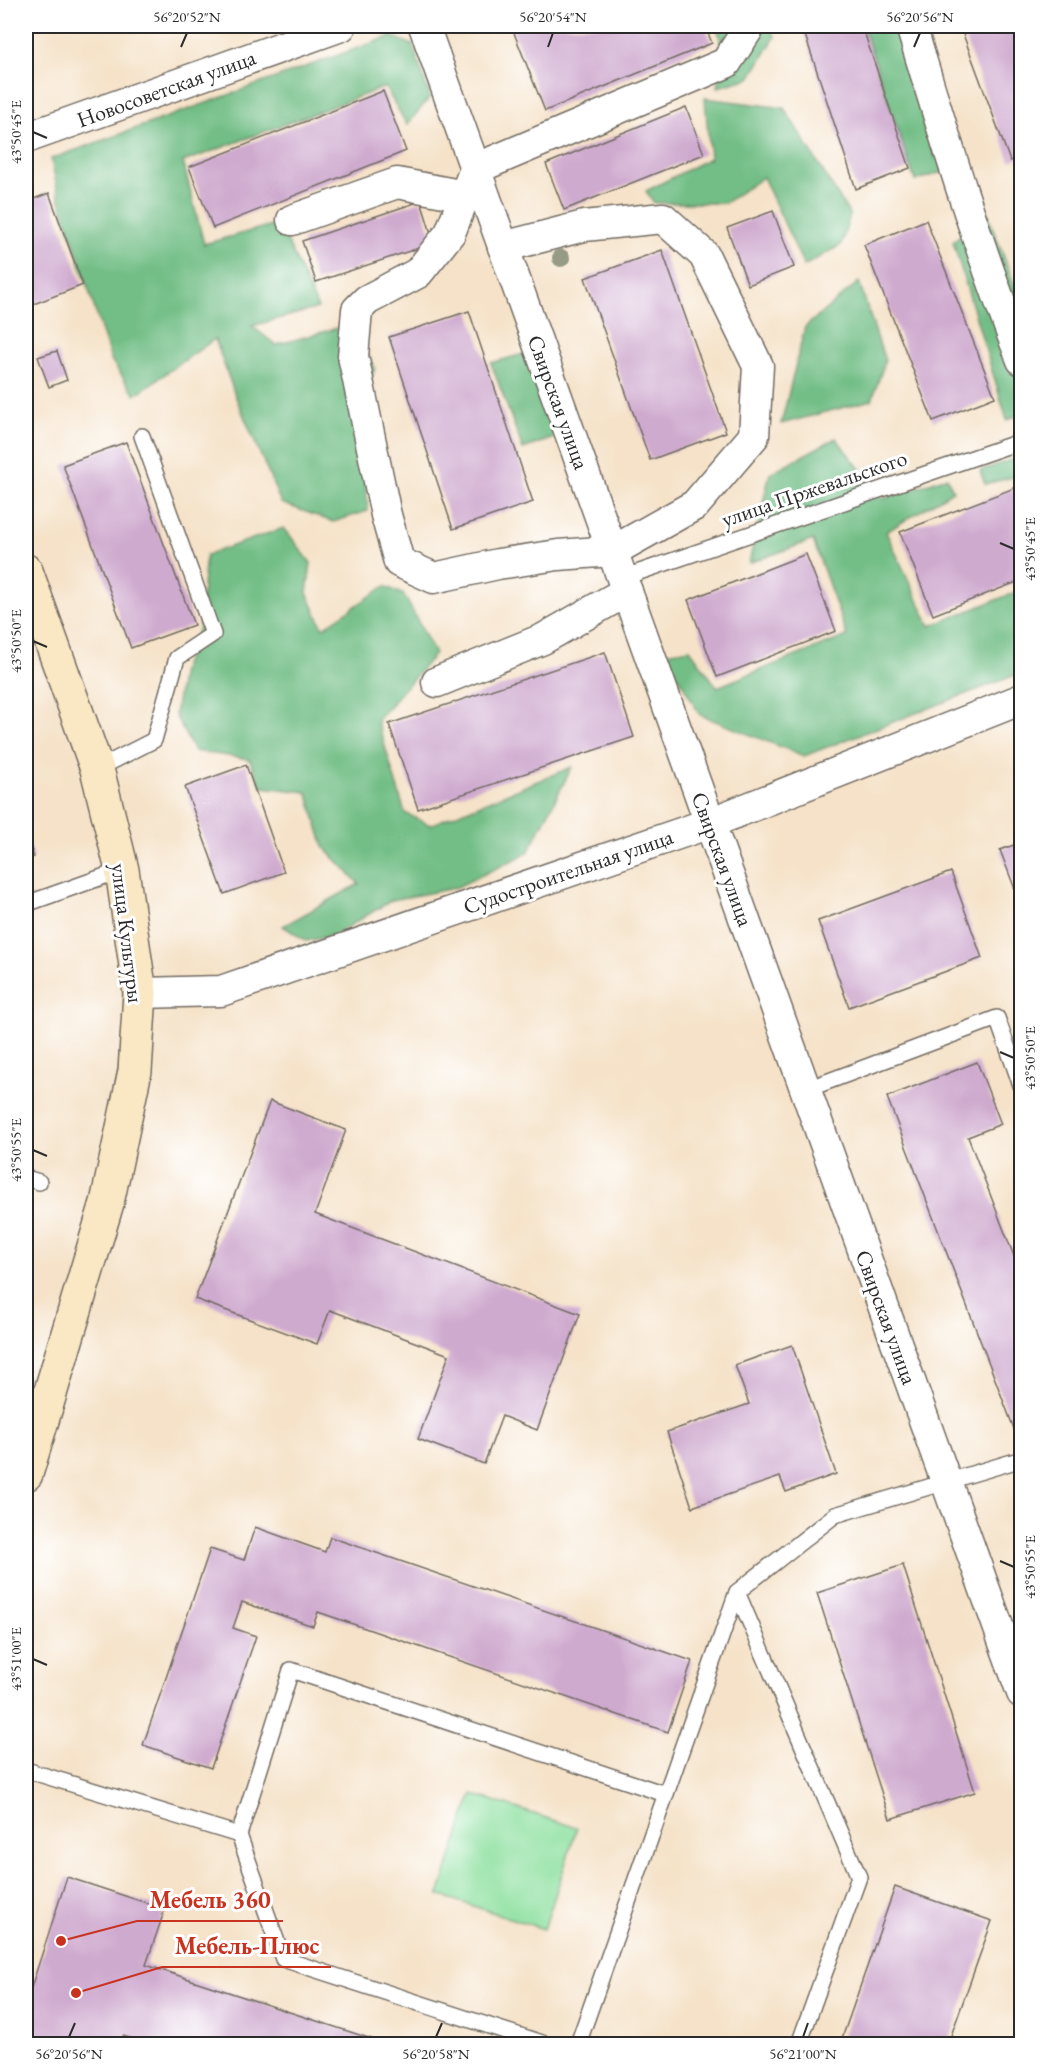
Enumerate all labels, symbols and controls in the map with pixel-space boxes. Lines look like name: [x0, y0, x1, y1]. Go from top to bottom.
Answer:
text: 56°20'52"N: [153, 7, 221, 26]
text: 56°20'54"N: [519, 7, 587, 26]
text: 56°20'56"N: [886, 7, 954, 26]
street label: Новосоветская улица: [73, 43, 260, 134]
text: 43°50'45"E: [6, 99, 25, 164]
street label: Свирская улица: [521, 331, 596, 474]
street label: улица Пржевальского: [718, 443, 911, 534]
text: 43°50'45"E: [1020, 516, 1039, 581]
text: 43°50'50"E: [6, 608, 25, 673]
street label: Свирская улица: [685, 788, 760, 931]
street label: Судостроительная улица: [459, 822, 677, 921]
street label: улица Культуры: [105, 862, 150, 1005]
text: 43°50'50"E: [1020, 1025, 1039, 1090]
text: 43°50'55"E: [6, 1117, 25, 1182]
street label: Свирская улица: [849, 1246, 924, 1389]
text: 43°50'55"E: [1020, 1534, 1039, 1599]
text: 43°51'00"E: [6, 1626, 25, 1691]
callout: Мебель 360: [137, 1879, 283, 1921]
text: Мебель 360: [149, 1884, 271, 1915]
callout: Мебель-Плюс: [162, 1925, 331, 1967]
text: Мебель-Плюс: [175, 1930, 319, 1961]
text: 56°20'56"N: [35, 2044, 103, 2063]
text: 56°20'58"N: [402, 2044, 470, 2063]
text: 56°21'00"N: [769, 2044, 837, 2063]

